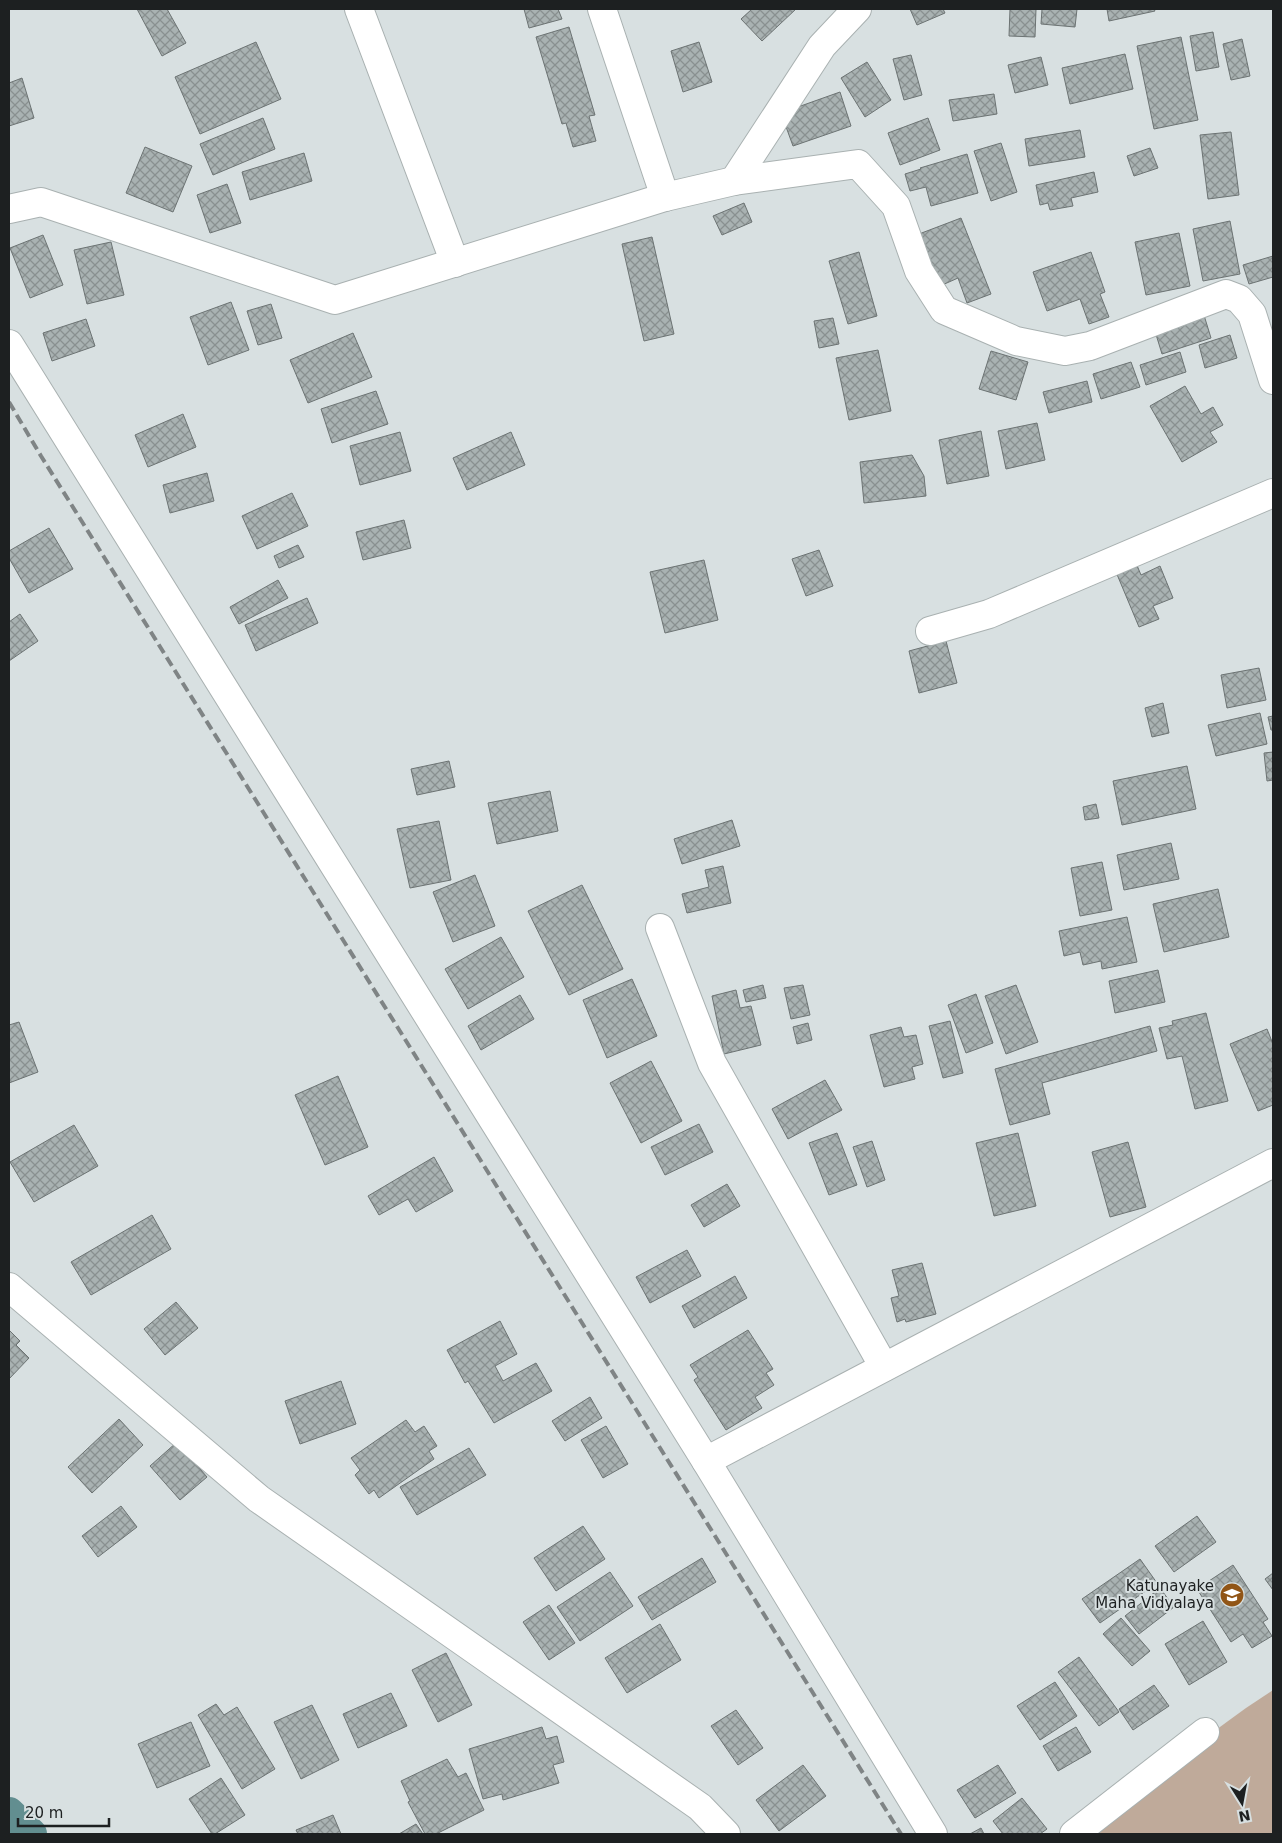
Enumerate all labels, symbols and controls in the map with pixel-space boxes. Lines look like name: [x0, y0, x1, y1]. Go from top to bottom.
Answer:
place label: Katunayake Maha Vidyalaya: [1095, 1577, 1214, 1612]
school or university icon: Katunayake Maha Vidyalaya: [1219, 1582, 1245, 1608]
north arrow: [1217, 1778, 1267, 1828]
scale bar: [18, 1796, 109, 1828]
text: 20 m: [25, 1804, 63, 1822]
text: N: [1237, 1807, 1252, 1825]

